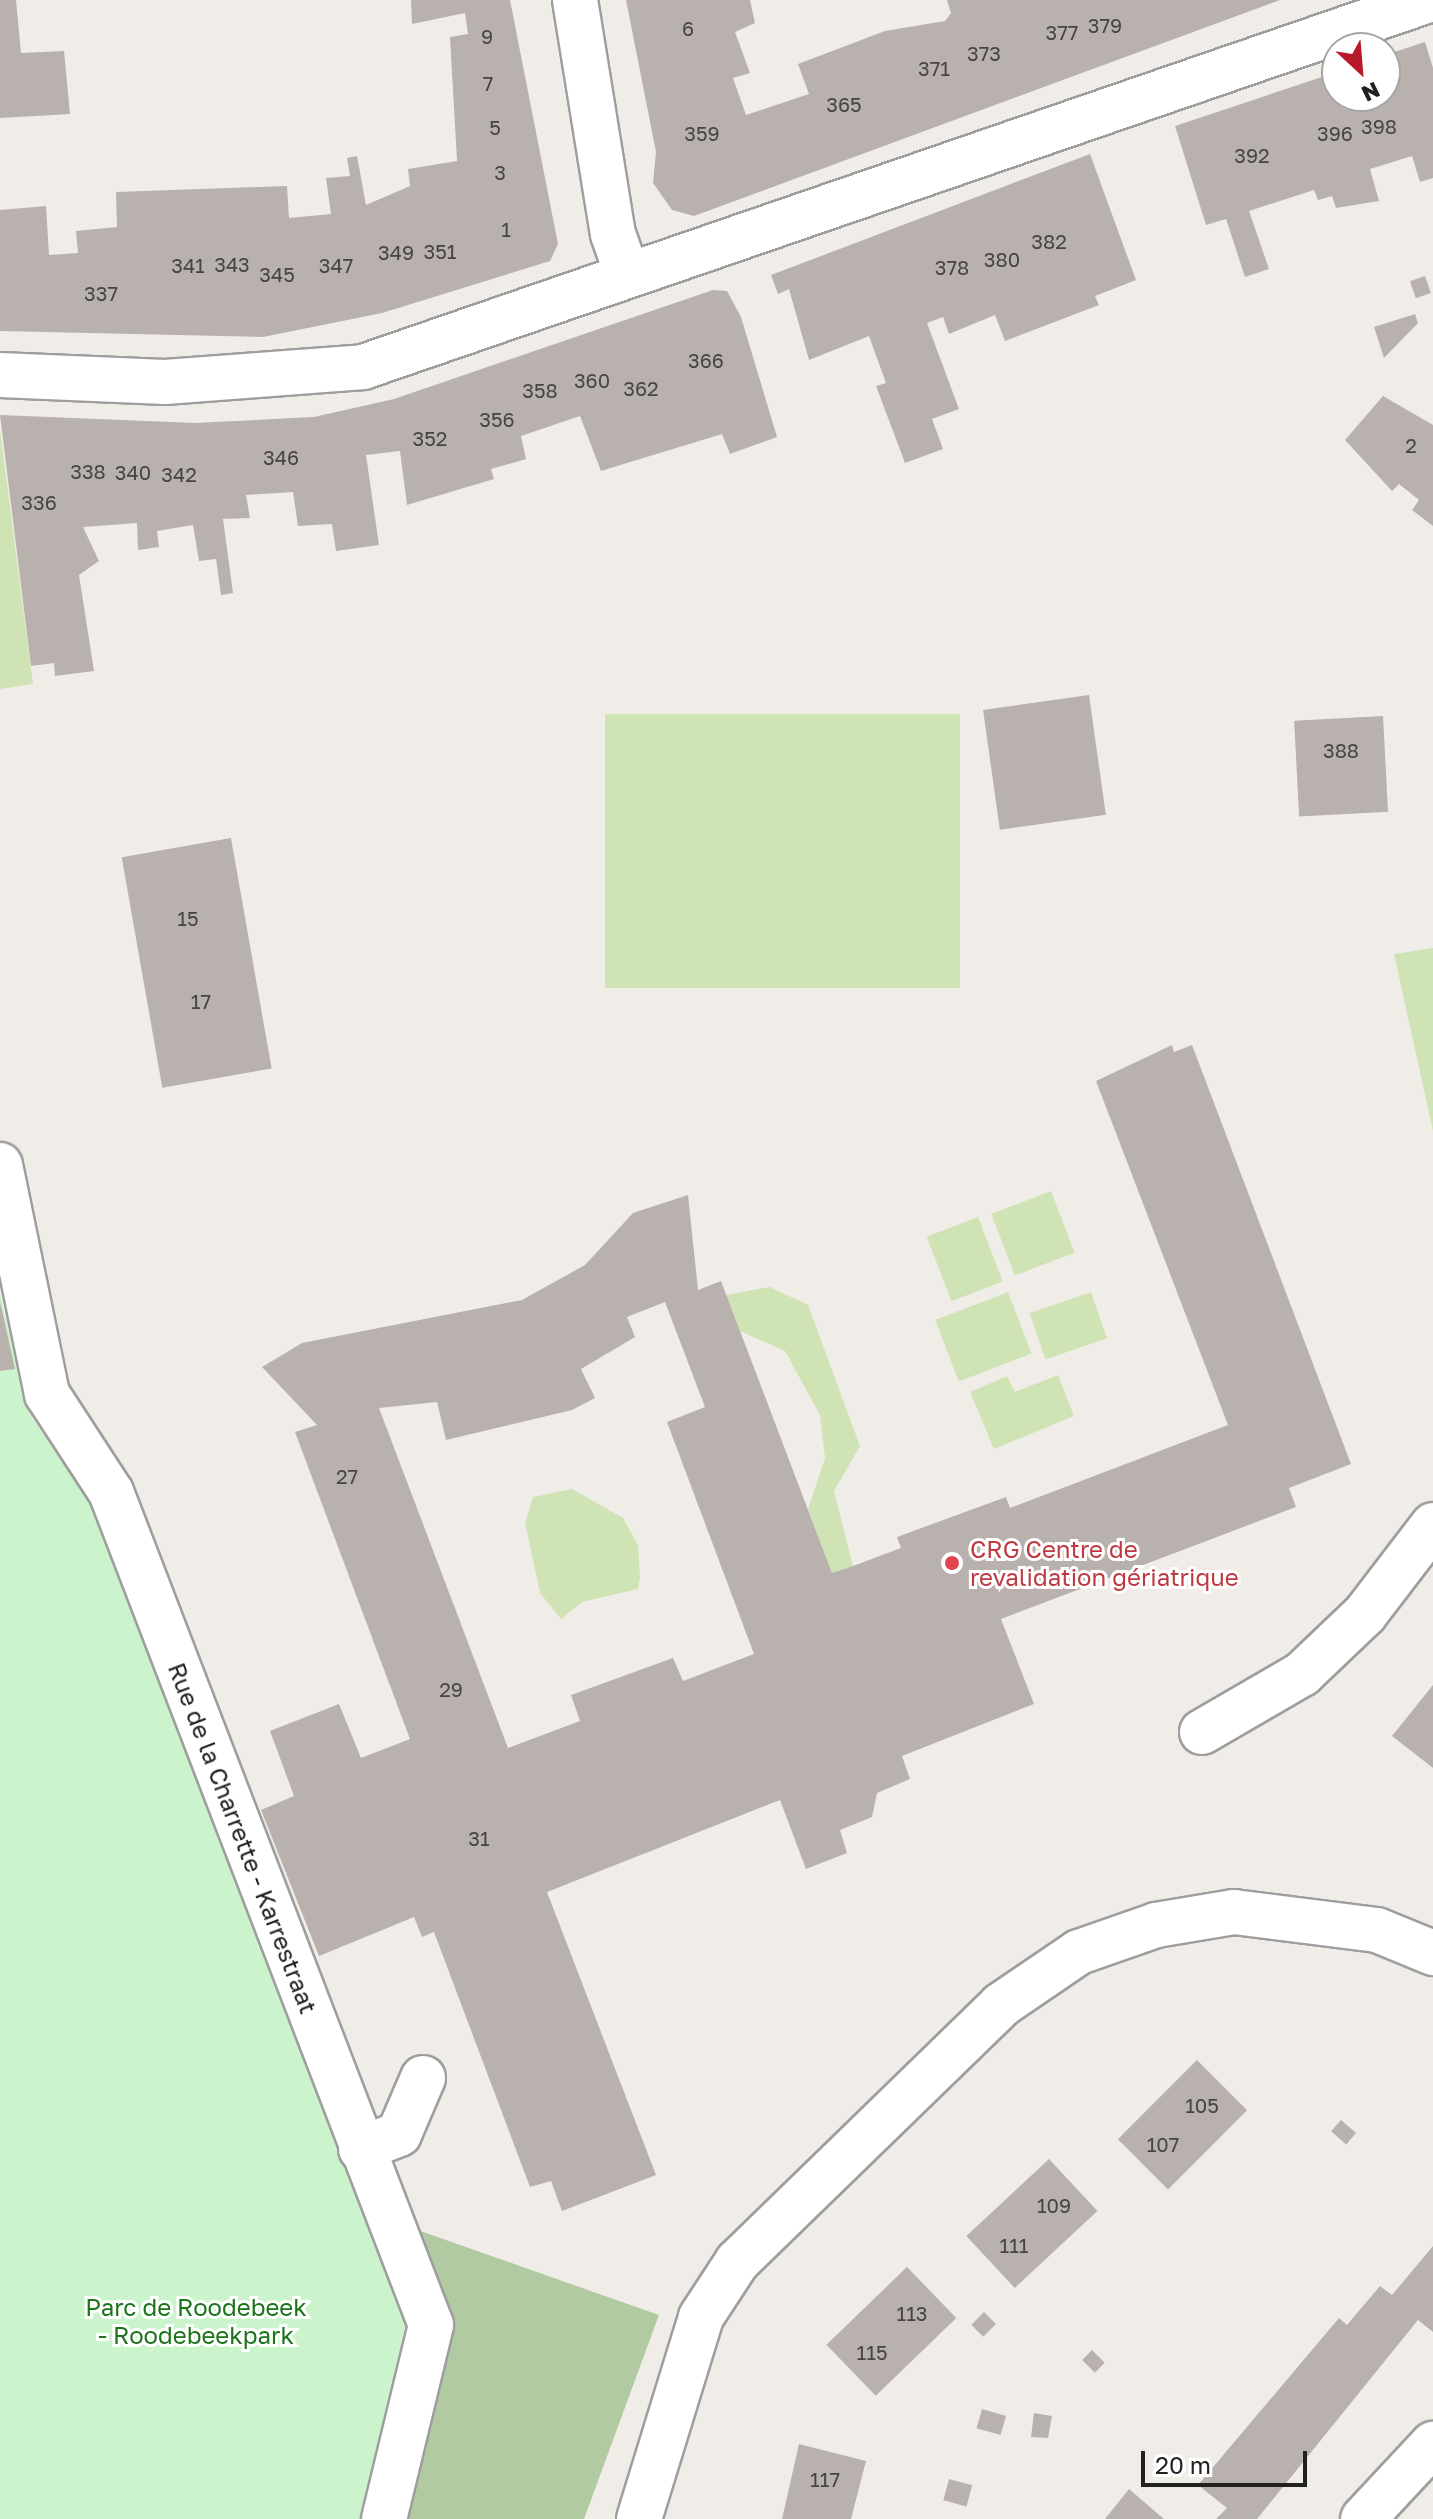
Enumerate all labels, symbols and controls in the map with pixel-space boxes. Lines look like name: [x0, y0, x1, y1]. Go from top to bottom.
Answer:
house number: 379: [1088, 13, 1122, 37]
house number: 6: [682, 16, 694, 40]
house number: 377: [1046, 20, 1078, 44]
house number: 9: [481, 24, 493, 48]
north arrow: [1321, 32, 1401, 112]
house number: 373: [967, 41, 1001, 65]
house number: 371: [918, 56, 950, 80]
house number: 7: [483, 71, 493, 95]
text: N: [1357, 76, 1384, 108]
house number: 365: [826, 92, 862, 116]
house number: 398: [1361, 114, 1397, 138]
house number: 5: [489, 115, 501, 139]
house number: 359: [684, 121, 720, 145]
house number: 396: [1317, 121, 1353, 145]
house number: 392: [1234, 143, 1270, 167]
house number: 3: [494, 160, 506, 184]
house number: 1: [501, 217, 511, 241]
house number: 382: [1031, 229, 1067, 253]
house number: 351: [424, 239, 456, 263]
house number: 349: [378, 240, 414, 264]
house number: 380: [984, 247, 1020, 271]
house number: 343: [214, 252, 250, 276]
house number: 341: [171, 253, 205, 277]
house number: 347: [319, 253, 353, 277]
house number: 378: [935, 255, 969, 279]
house number: 345: [259, 262, 295, 286]
house number: 337: [84, 281, 118, 305]
house number: 366: [688, 348, 724, 372]
house number: 360: [574, 368, 610, 392]
house number: 362: [623, 376, 659, 400]
house number: 358: [522, 378, 558, 402]
house number: 356: [479, 407, 515, 431]
house number: 352: [413, 426, 447, 450]
house number: 2: [1405, 433, 1417, 457]
house number: 346: [263, 445, 299, 469]
house number: 338: [70, 459, 106, 483]
house number: 340: [115, 460, 151, 484]
house number: 342: [161, 462, 197, 486]
house number: 336: [21, 490, 57, 514]
house number: 388: [1323, 738, 1359, 762]
house number: 15: [177, 906, 199, 930]
house number: 17: [191, 989, 211, 1013]
house number: 27: [336, 1464, 358, 1488]
place label: CRG Centre de revalidation gériatrique: [970, 1535, 1239, 1591]
marker: CRG Centre de revalidation gériatrique: [941, 1552, 963, 1574]
street label: Rue de la Charrette - Karrestraat: [163, 1659, 323, 2017]
house number: 29: [439, 1677, 463, 1701]
house number: 31: [468, 1826, 490, 1850]
house number: 105: [1185, 2093, 1219, 2117]
house number: 107: [1147, 2132, 1179, 2156]
house number: 109: [1037, 2193, 1071, 2217]
house number: 111: [999, 2233, 1029, 2257]
park label: Parc de Roodebeek - Roodebeekpark: [85, 2293, 307, 2349]
house number: 113: [896, 2301, 928, 2325]
house number: 115: [857, 2340, 887, 2364]
scale bar: [1145, 2435, 1311, 2485]
text: 20 m: [1155, 2450, 1211, 2479]
house number: 117: [810, 2467, 840, 2491]

